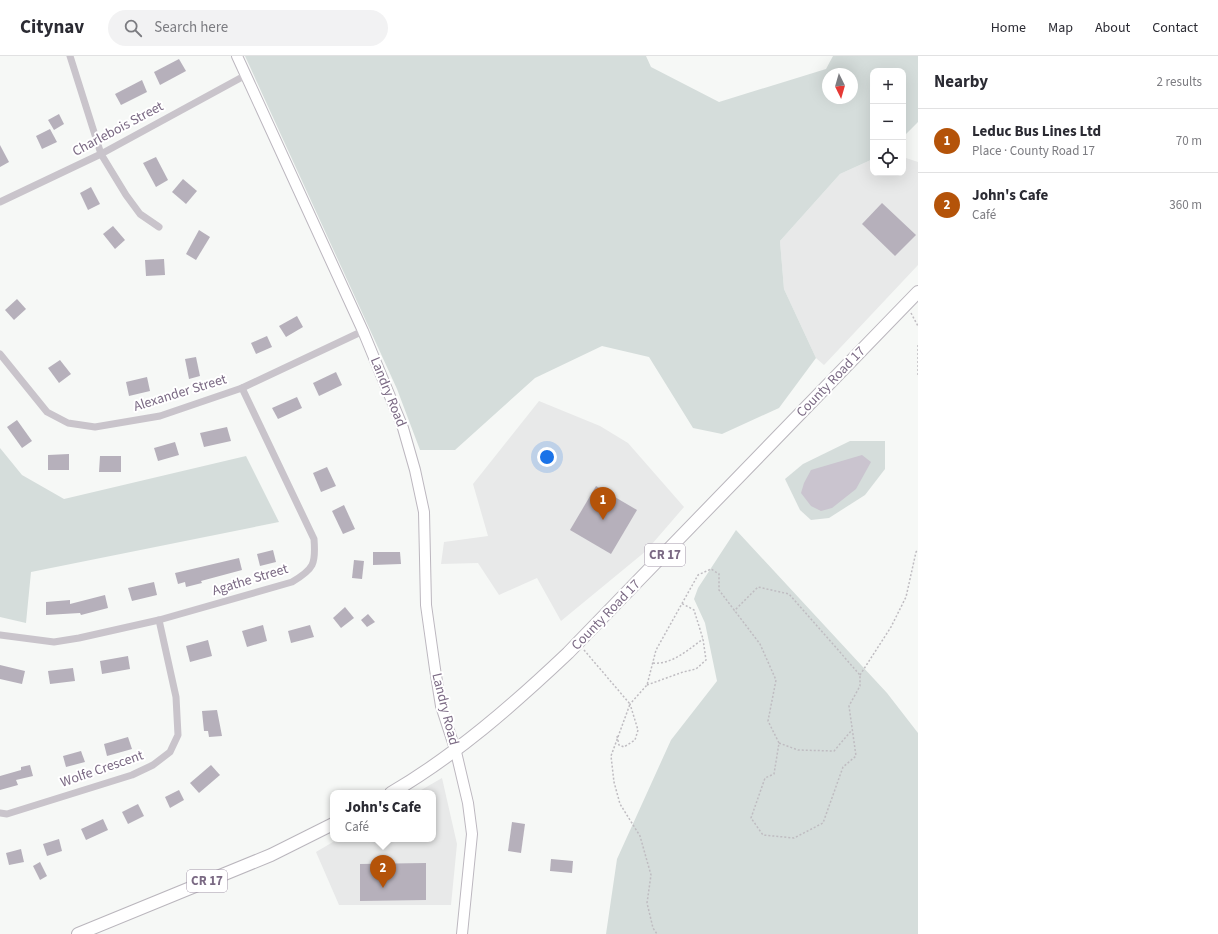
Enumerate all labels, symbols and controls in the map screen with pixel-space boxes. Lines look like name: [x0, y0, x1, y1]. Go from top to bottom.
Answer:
search box: [108, 10, 388, 46]
text: Citynav: [20, 14, 84, 41]
icon: search: [122, 17, 144, 39]
text: Search here: [154, 17, 228, 38]
text: Home: [991, 18, 1026, 38]
text: Map: [1048, 18, 1073, 38]
text: About: [1095, 18, 1130, 38]
text: Contact: [1152, 18, 1198, 38]
north arrow: [822, 68, 858, 104]
map controls: [870, 68, 906, 176]
button: +: [870, 68, 906, 104]
text: Nearby: [934, 70, 988, 94]
text: 2 results: [1157, 73, 1202, 91]
street label: Charlebois Street: [69, 96, 167, 161]
button: −: [870, 104, 906, 140]
text: Leduc Bus Lines Ltd: [972, 121, 1101, 142]
text: 1: [944, 132, 950, 150]
text: 70 m: [1176, 132, 1202, 150]
button: locate: [870, 140, 906, 176]
text: Place · County Road 17: [972, 142, 1095, 160]
text: John's Cafe: [972, 185, 1048, 206]
text: 2: [944, 196, 950, 214]
text: 360 m: [1169, 196, 1202, 214]
text: Café: [972, 206, 996, 224]
street label: County Road 17: [792, 342, 870, 422]
street label: Landry Road: [365, 354, 411, 430]
street label: Alexander Street: [131, 369, 229, 417]
your location: [537, 447, 557, 467]
pin: 1: [590, 487, 616, 520]
road number: CR 17: [645, 544, 685, 566]
street label: Agathe Street: [210, 559, 291, 601]
street label: County Road 17: [567, 575, 645, 655]
street label: Landry Road: [426, 671, 464, 747]
street label: Wolfe Crescent: [58, 745, 147, 793]
popup: [330, 790, 436, 842]
text: John's Cafe: [345, 797, 421, 818]
text: Café: [345, 818, 369, 836]
pin: 2: [370, 855, 396, 888]
road number: CR 17: [187, 870, 227, 892]

